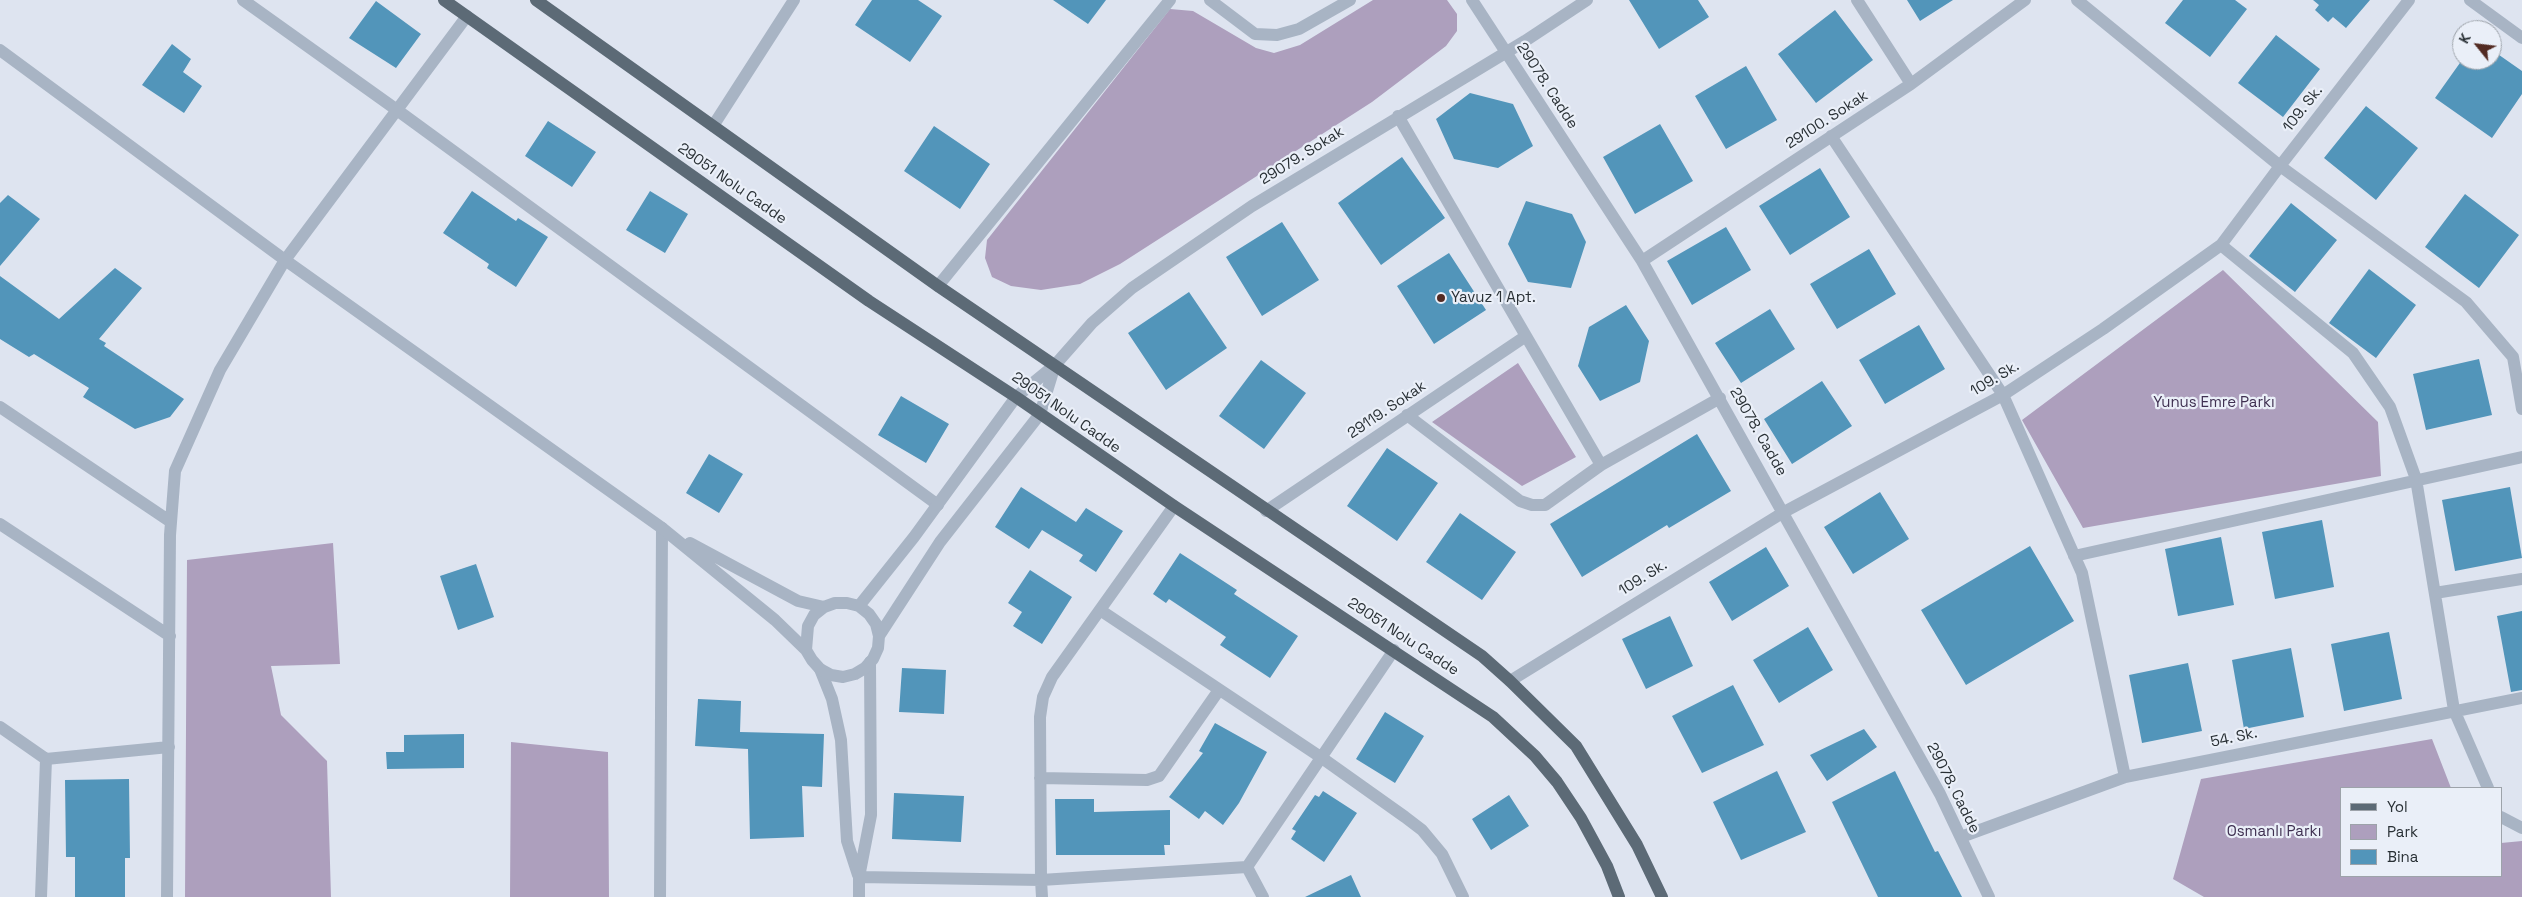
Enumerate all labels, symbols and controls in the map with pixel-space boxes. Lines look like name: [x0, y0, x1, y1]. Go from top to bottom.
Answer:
north arrow: [2452, 20, 2502, 70]
text: K: [2455, 30, 2475, 46]
street label: 29078. Cadde: [1512, 40, 1582, 132]
street label: 109. Sk.: [2279, 82, 2327, 136]
street label: 29100. Sokak: [1783, 87, 1871, 153]
street label: 29079. Sokak: [1257, 123, 1347, 189]
street label: 29051 Nolu Cadde: [674, 140, 790, 228]
place label: Yavuz 1 Apt.: [1451, 289, 1536, 307]
marker: Yavuz 1 Apt.: [1435, 292, 1447, 304]
street label: 109. Sk.: [1967, 357, 2023, 401]
street label: 29051 Nolu Cadde: [1008, 369, 1124, 457]
street label: 29119. Sokak: [1344, 377, 1430, 443]
street label: 29078. Cadde: [1725, 385, 1791, 479]
park label: Yunus Emre Parkı: [2153, 394, 2275, 412]
street label: 109. Sk.: [1615, 556, 1671, 600]
street label: 29051 Nolu Cadde: [1344, 594, 1462, 680]
street label: 54. Sk.: [2209, 724, 2259, 752]
street label: 29078. Cadde: [1922, 740, 1984, 836]
legend: [2340, 787, 2502, 877]
text: Yol: [2387, 797, 2408, 816]
text: Park: [2387, 822, 2418, 841]
park label: Osmanlı Parkı: [2227, 823, 2321, 841]
text: Bina: [2387, 847, 2418, 866]

